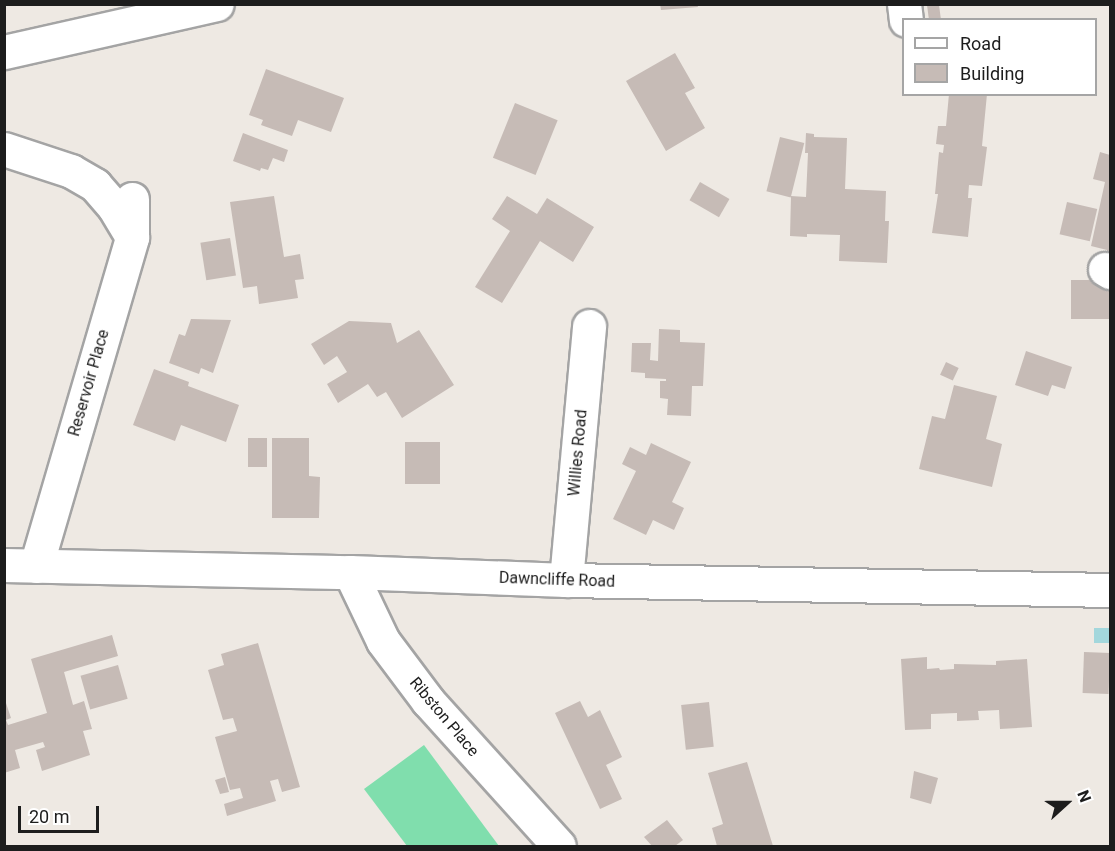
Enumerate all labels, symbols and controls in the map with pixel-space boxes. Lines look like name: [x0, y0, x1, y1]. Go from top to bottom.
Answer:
legend: [902, 18, 1097, 96]
text: Road: [960, 33, 1001, 54]
text: Building: [960, 63, 1024, 84]
street label: Reservoir Place: [65, 327, 113, 439]
street label: Willies Road: [565, 409, 591, 497]
street label: Dawncliffe Road: [499, 568, 615, 592]
street label: Ribston Place: [405, 673, 483, 761]
north arrow: [1037, 773, 1097, 833]
text: N: [1073, 788, 1095, 805]
scale bar: [21, 794, 102, 832]
text: 20 m: [29, 806, 69, 827]

